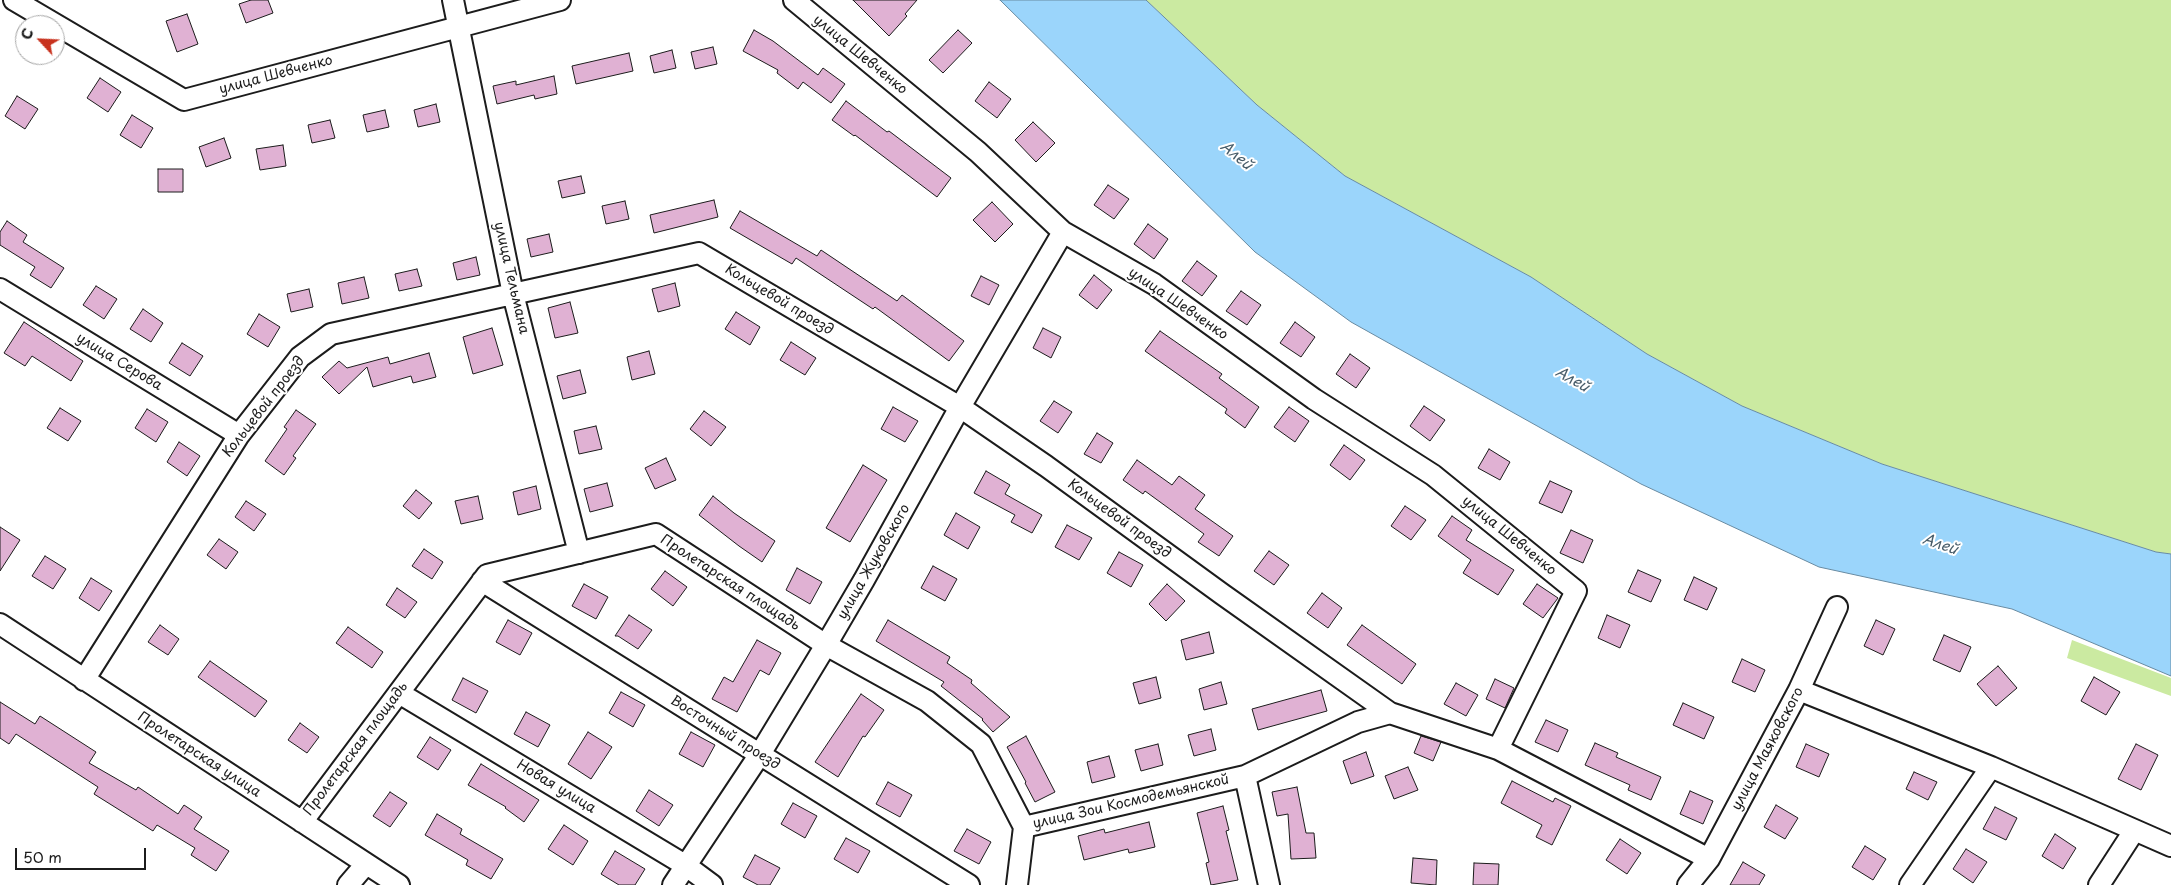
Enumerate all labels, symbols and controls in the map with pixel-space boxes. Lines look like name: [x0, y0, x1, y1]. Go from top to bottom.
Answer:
street label: улица Шевченко: [809, 12, 911, 98]
north arrow: [15, 15, 65, 65]
text: С: [15, 25, 39, 43]
street label: улица Шевченко: [217, 52, 335, 98]
water label: Алей: [1216, 138, 1256, 174]
street label: улица Тельмана: [490, 220, 532, 336]
street label: Кольцевой проезд: [722, 261, 836, 339]
street label: улица Шевченко: [1125, 264, 1231, 344]
street label: улица Серова: [73, 330, 165, 394]
street label: Кольцевой проезд: [219, 353, 309, 461]
water label: Алей: [1552, 363, 1592, 397]
street label: Кольцевой проезд: [1064, 476, 1174, 562]
street label: улица Шевченко: [1458, 493, 1560, 579]
street label: улица Жуковского: [834, 501, 914, 623]
water label: Алей: [1920, 531, 1960, 559]
street label: Пролетарская площадь: [657, 532, 803, 634]
street label: Пролетарская площадь: [300, 679, 412, 819]
street label: улица Маяковского: [1728, 685, 1808, 813]
street label: Восточный проезд: [667, 692, 783, 774]
street label: Пролетарская улица: [134, 709, 264, 801]
street label: Новая улица: [513, 757, 599, 817]
street label: улица Зои Космодемьянской: [1031, 771, 1231, 833]
scale bar: [18, 838, 149, 870]
text: 50 m: [23, 845, 62, 868]

